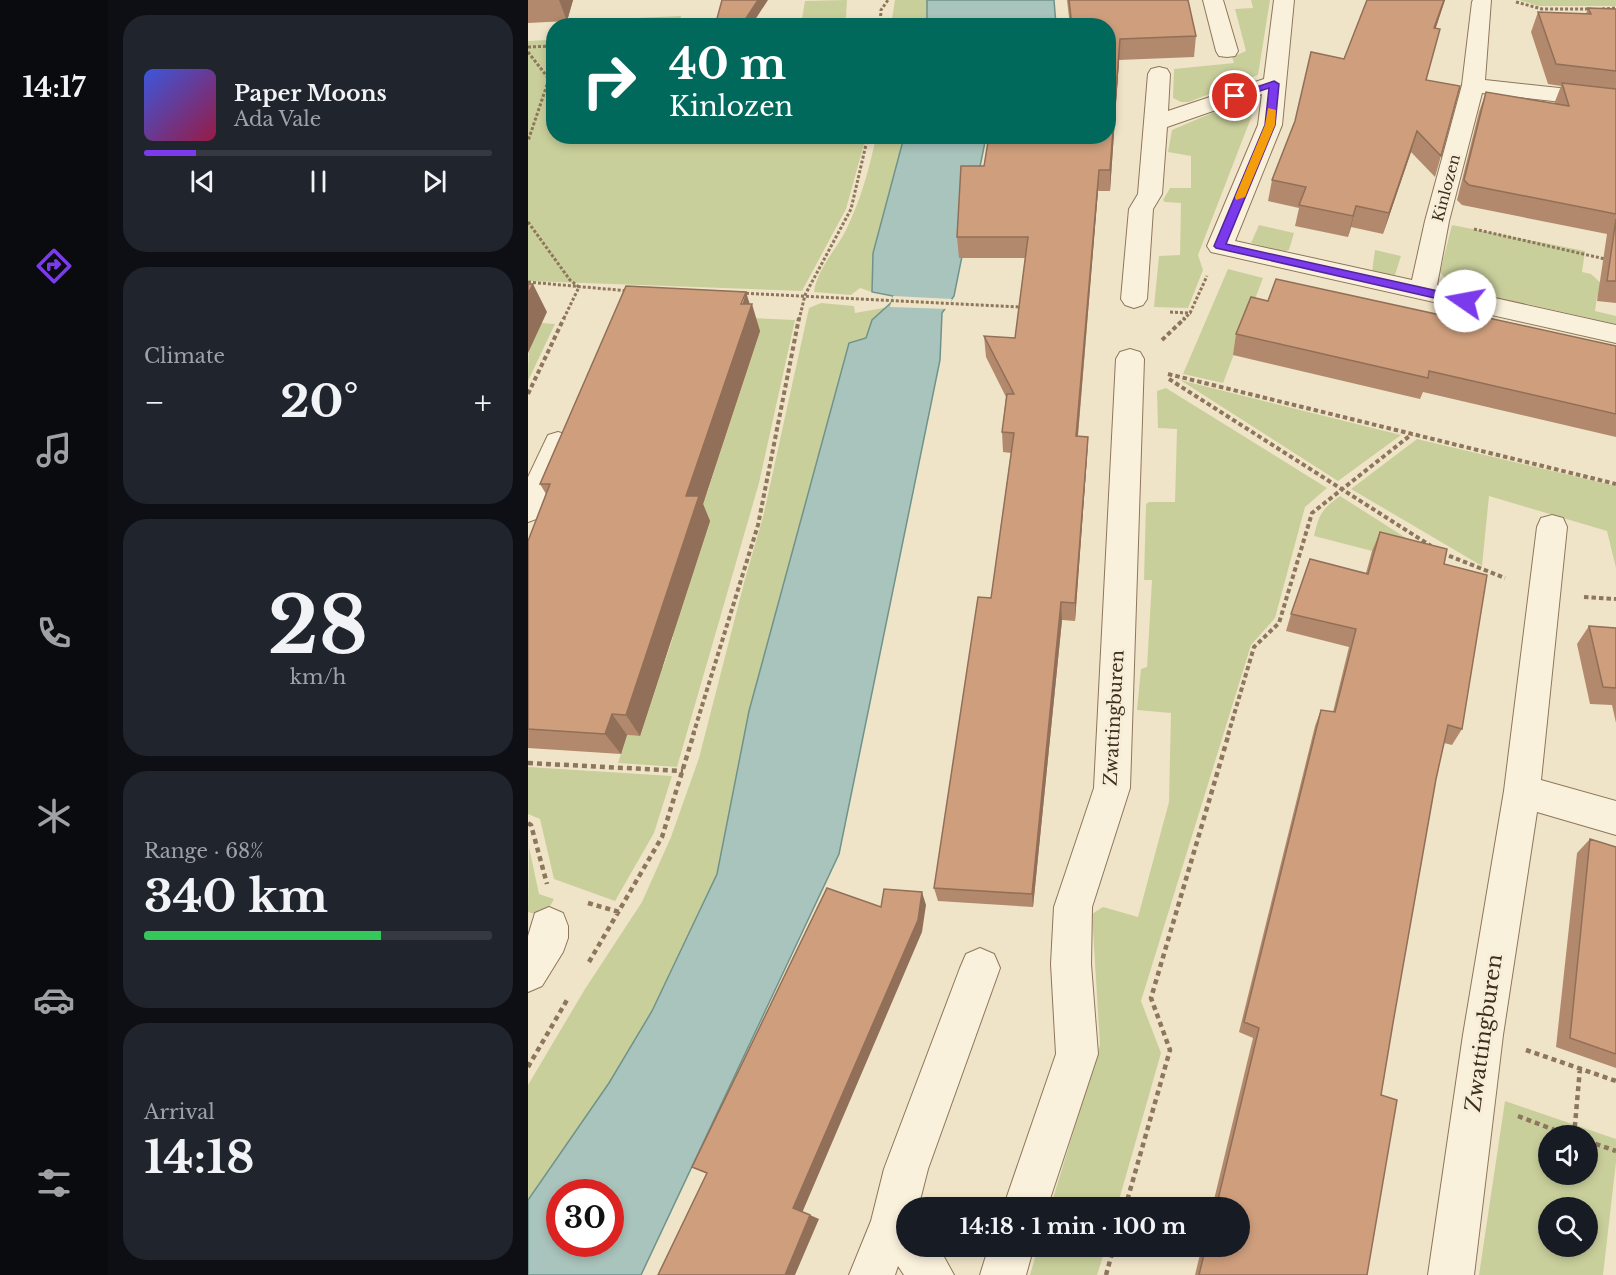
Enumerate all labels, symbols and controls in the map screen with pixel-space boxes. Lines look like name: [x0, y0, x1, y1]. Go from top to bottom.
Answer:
text: 40 m: [669, 38, 786, 90]
icon: right: [570, 42, 648, 120]
pin: [1209, 70, 1260, 121]
text: 14:17: [22, 71, 86, 104]
icon: arrive: [1218, 79, 1251, 112]
text: Paper Moons: [234, 80, 387, 107]
text: Kinlozen: [669, 90, 793, 123]
text: Ada Vale: [234, 107, 321, 131]
street label: Kinlozen: [1428, 152, 1464, 224]
icon: previous: [186, 165, 219, 198]
icon: pause: [302, 165, 335, 198]
icon: next: [418, 165, 451, 198]
icon: directions: [33, 245, 75, 287]
position arrow: [1433, 269, 1497, 333]
text: Climate: [144, 344, 225, 368]
text: 20°: [280, 373, 359, 429]
text: −: [144, 382, 165, 423]
text: +: [474, 382, 492, 423]
icon: music: [33, 429, 75, 471]
text: 28: [268, 577, 368, 674]
icon: phone: [33, 612, 75, 654]
street label: Zwattingburen: [1099, 649, 1129, 787]
text: km/h: [290, 665, 346, 689]
icon: climate: [33, 795, 75, 837]
text: Range · 68%: [144, 839, 264, 863]
text: 340 km: [144, 868, 328, 924]
street label: Zwattingburen: [1460, 953, 1508, 1113]
icon: car: [33, 979, 75, 1021]
text: Arrival: [144, 1100, 215, 1124]
map controls: [1538, 1125, 1598, 1257]
button: sound: [1538, 1125, 1598, 1185]
text: 14:18: [144, 1129, 254, 1185]
icon: filters: [33, 1162, 75, 1204]
speed limit sign: 30: [546, 1179, 624, 1257]
button: search: [1538, 1197, 1598, 1257]
text: 14:18 · 1 min · 100 m: [960, 1213, 1186, 1240]

